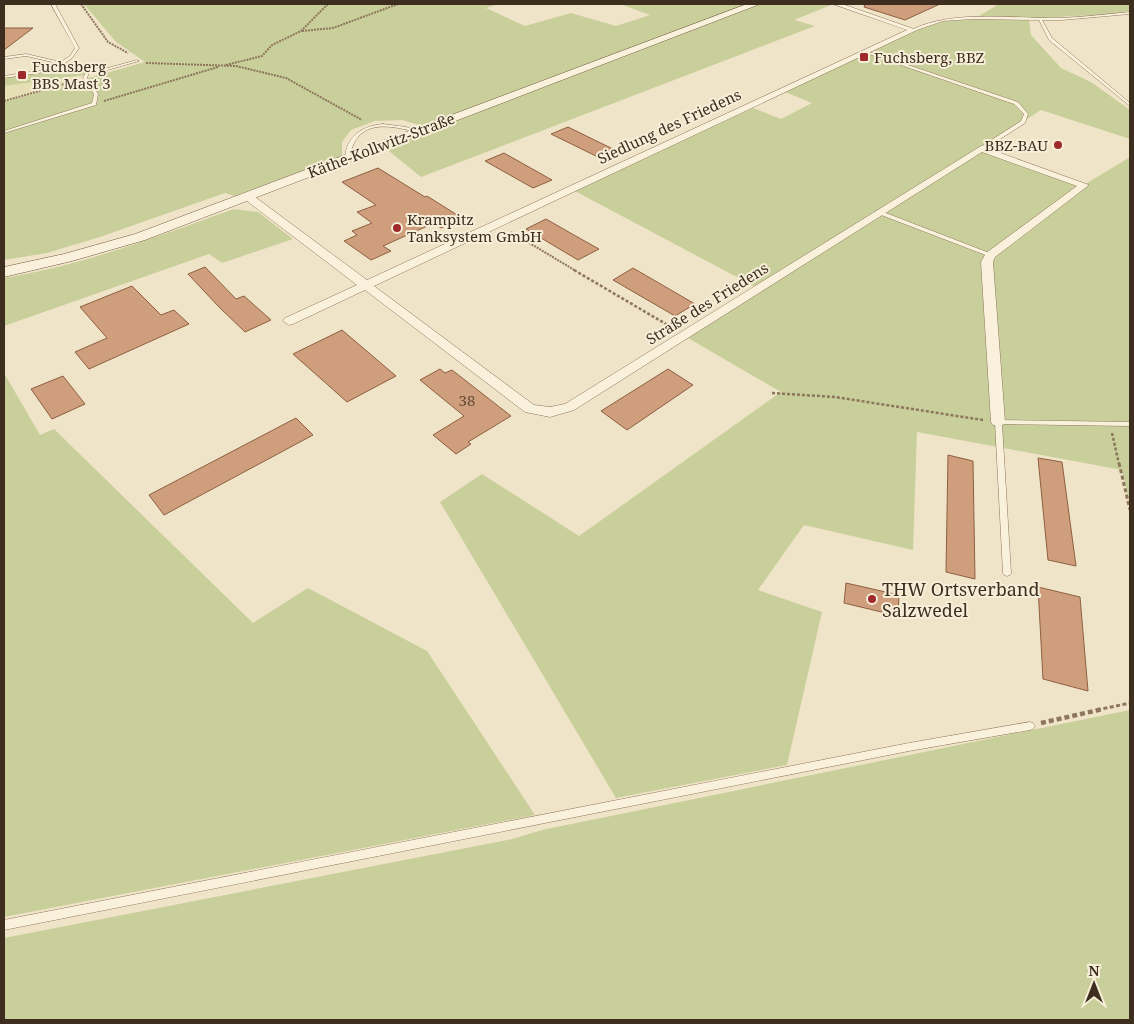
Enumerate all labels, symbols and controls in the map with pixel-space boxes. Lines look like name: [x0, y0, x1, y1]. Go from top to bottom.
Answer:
place label: Fuchsberg, BBZ: [874, 47, 984, 67]
marker: Fuchsberg, BBZ: [858, 51, 870, 63]
place label: Fuchsberg BBS Mast 3: [32, 56, 111, 93]
marker: Fuchsberg BBS Mast 3: [16, 69, 28, 81]
street label: Siedlung des Friedens: [594, 84, 744, 168]
street label: Käthe-Kollwitz-Straße: [304, 108, 458, 182]
place label: BBZ-BAU: [985, 135, 1048, 155]
marker: BBZ-BAU: [1052, 139, 1064, 151]
place label: Krampitz Tanksystem GmbH: [407, 209, 542, 246]
marker: Krampitz Tanksystem GmbH: [391, 222, 403, 234]
street label: Straße des Friedens: [642, 257, 772, 349]
house number: 38: [459, 390, 475, 410]
place label: THW Ortsverband Salzwedel: [882, 577, 1040, 622]
marker: THW Ortsverband Salzwedel: [866, 593, 878, 605]
north arrow: [1069, 959, 1119, 1009]
text: N: [1088, 961, 1100, 980]

